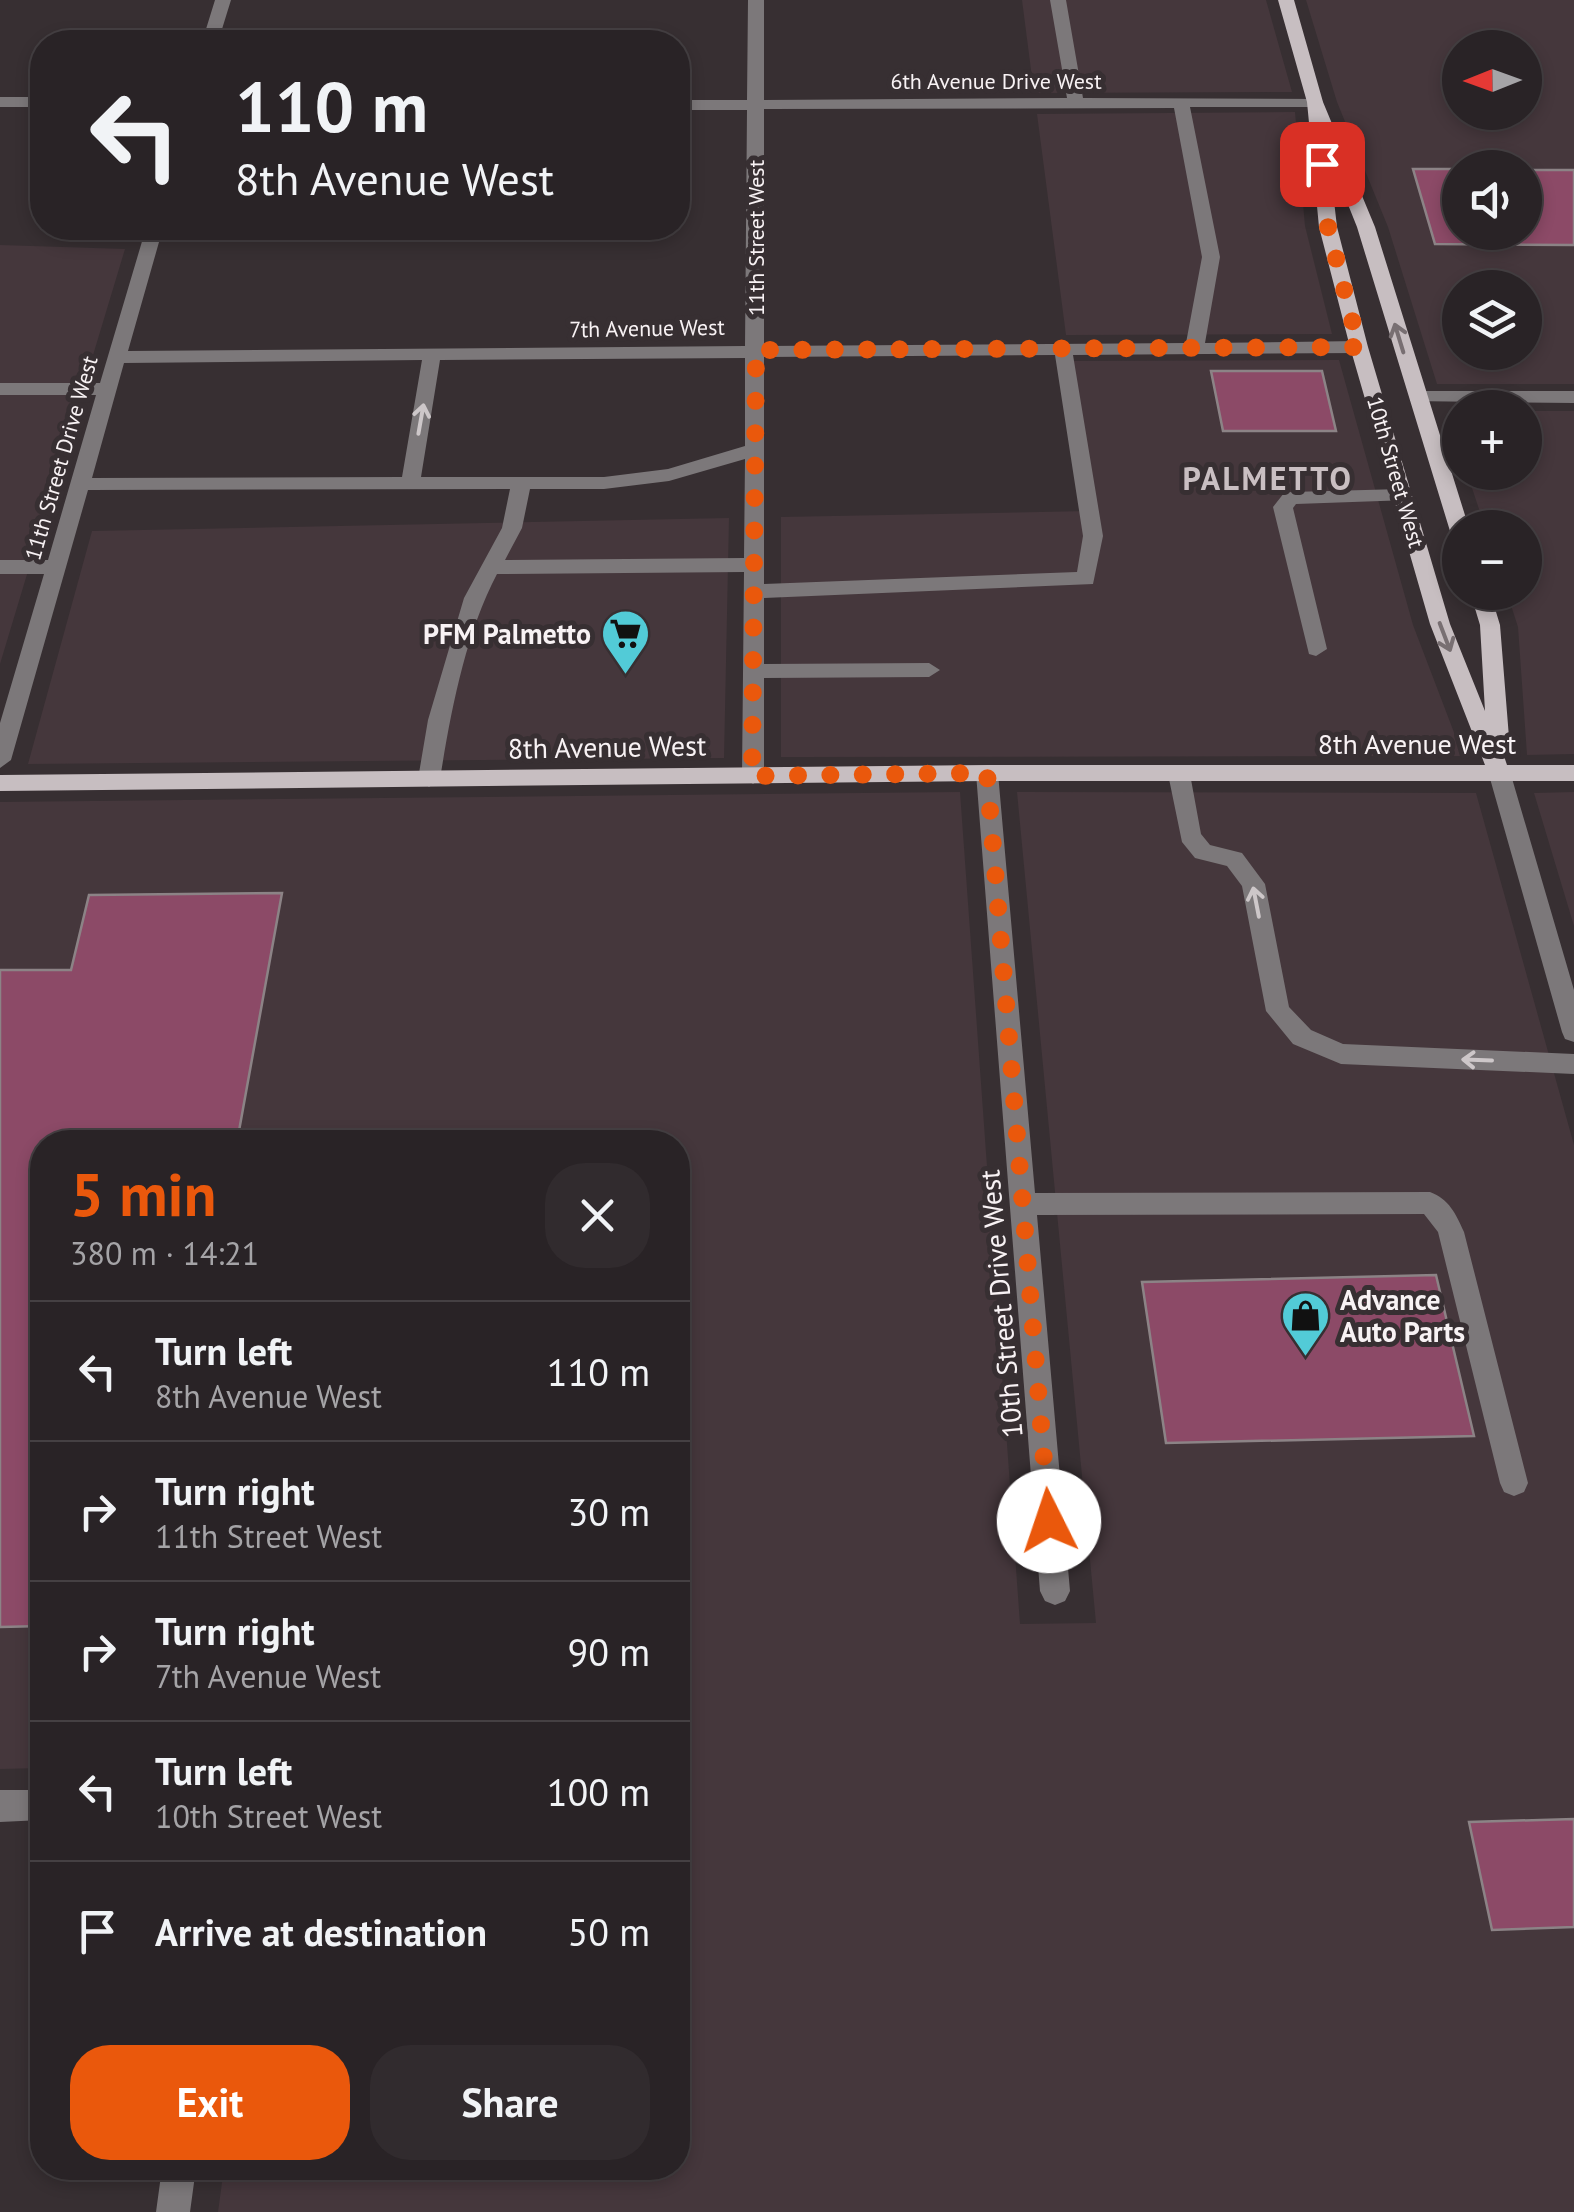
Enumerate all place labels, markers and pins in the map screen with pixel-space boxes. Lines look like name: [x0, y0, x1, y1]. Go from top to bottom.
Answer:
pin: [1280, 122, 1365, 207]
supermarket icon: PFM Palmetto: [600, 608, 652, 676]
place label: PFM Palmetto: [423, 615, 591, 652]
place label: Advance Auto Parts: [1340, 1281, 1465, 1350]
shop icon: Advance Auto Parts: [1279, 1290, 1331, 1358]

